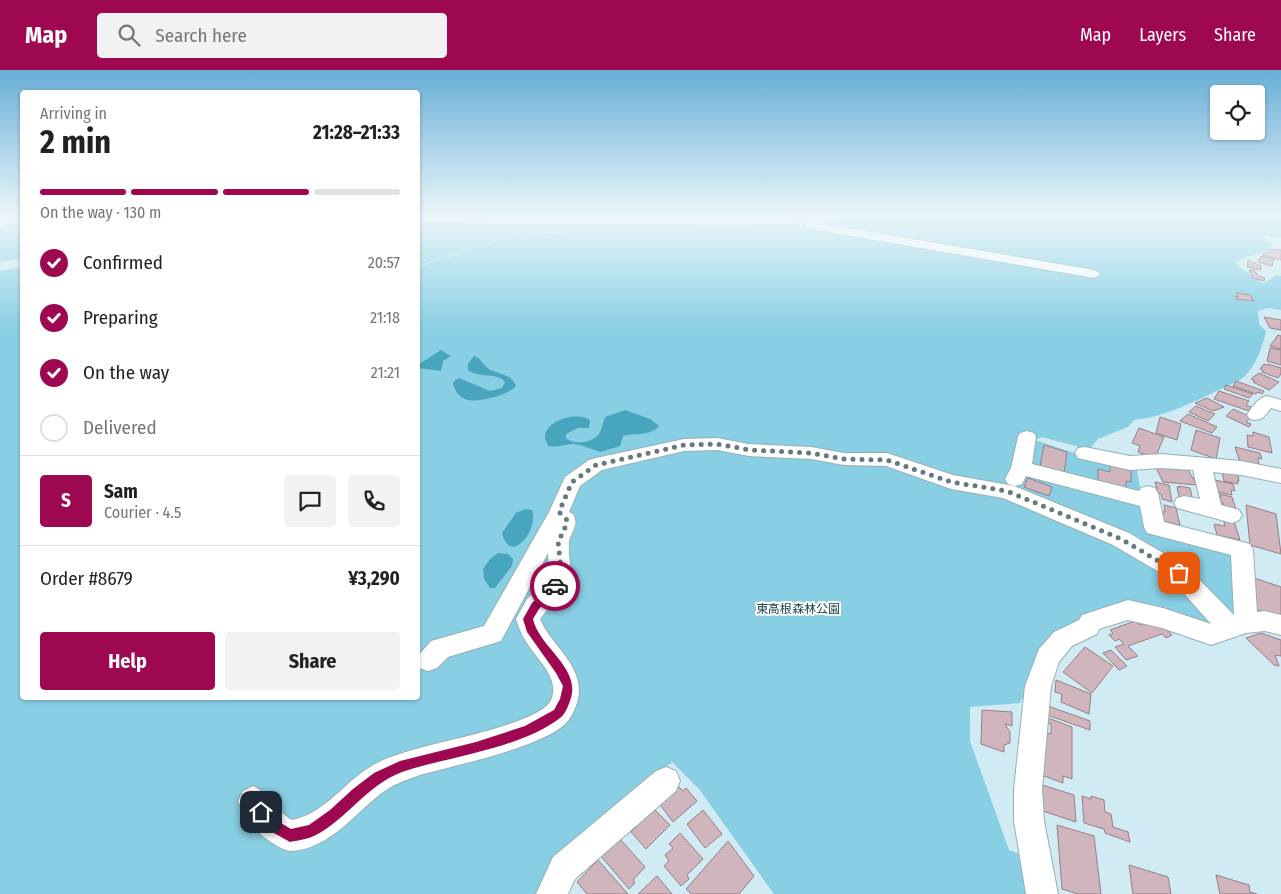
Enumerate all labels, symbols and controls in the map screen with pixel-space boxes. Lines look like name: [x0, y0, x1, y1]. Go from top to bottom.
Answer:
search box: [97, 13, 447, 58]
text: Map: [25, 21, 67, 49]
icon: search: [115, 21, 143, 49]
text: Search here: [155, 24, 247, 47]
text: Map: [1080, 24, 1111, 46]
text: Layers: [1139, 24, 1186, 46]
text: Share: [1214, 24, 1256, 46]
map controls: [1210, 85, 1265, 140]
button: locate: [1210, 85, 1265, 140]
text: Arriving in: [40, 104, 107, 123]
text: 21:28–21:33: [313, 121, 400, 144]
text: 2 min: [40, 123, 111, 161]
text: On the way · 130 m: [40, 203, 161, 222]
icon: check: [40, 249, 68, 277]
text: Confirmed: [83, 251, 163, 274]
text: 20:57: [368, 253, 400, 272]
icon: check: [40, 304, 68, 332]
text: Preparing: [83, 306, 158, 329]
text: 21:18: [370, 308, 400, 327]
icon: check: [40, 359, 68, 387]
text: On the way: [83, 361, 169, 384]
text: 21:21: [371, 363, 400, 382]
text: Delivered: [83, 416, 157, 439]
button: chat: [284, 475, 336, 527]
button: phone: [348, 475, 400, 527]
text: Sam: [104, 480, 138, 503]
text: S: [61, 489, 71, 512]
text: Courier · 4.5: [104, 503, 181, 522]
pin: [1158, 552, 1200, 594]
icon: bag: [1165, 559, 1193, 587]
courier: [530, 561, 580, 611]
text: Order #8679: [40, 567, 133, 590]
text: ¥3,290: [348, 567, 400, 590]
icon: car: [541, 572, 569, 600]
park label: 東高根森林公園: [756, 602, 840, 616]
button: Help: [40, 632, 215, 690]
button: Share: [225, 632, 400, 690]
pin: [240, 791, 282, 833]
icon: home: [247, 798, 275, 826]

